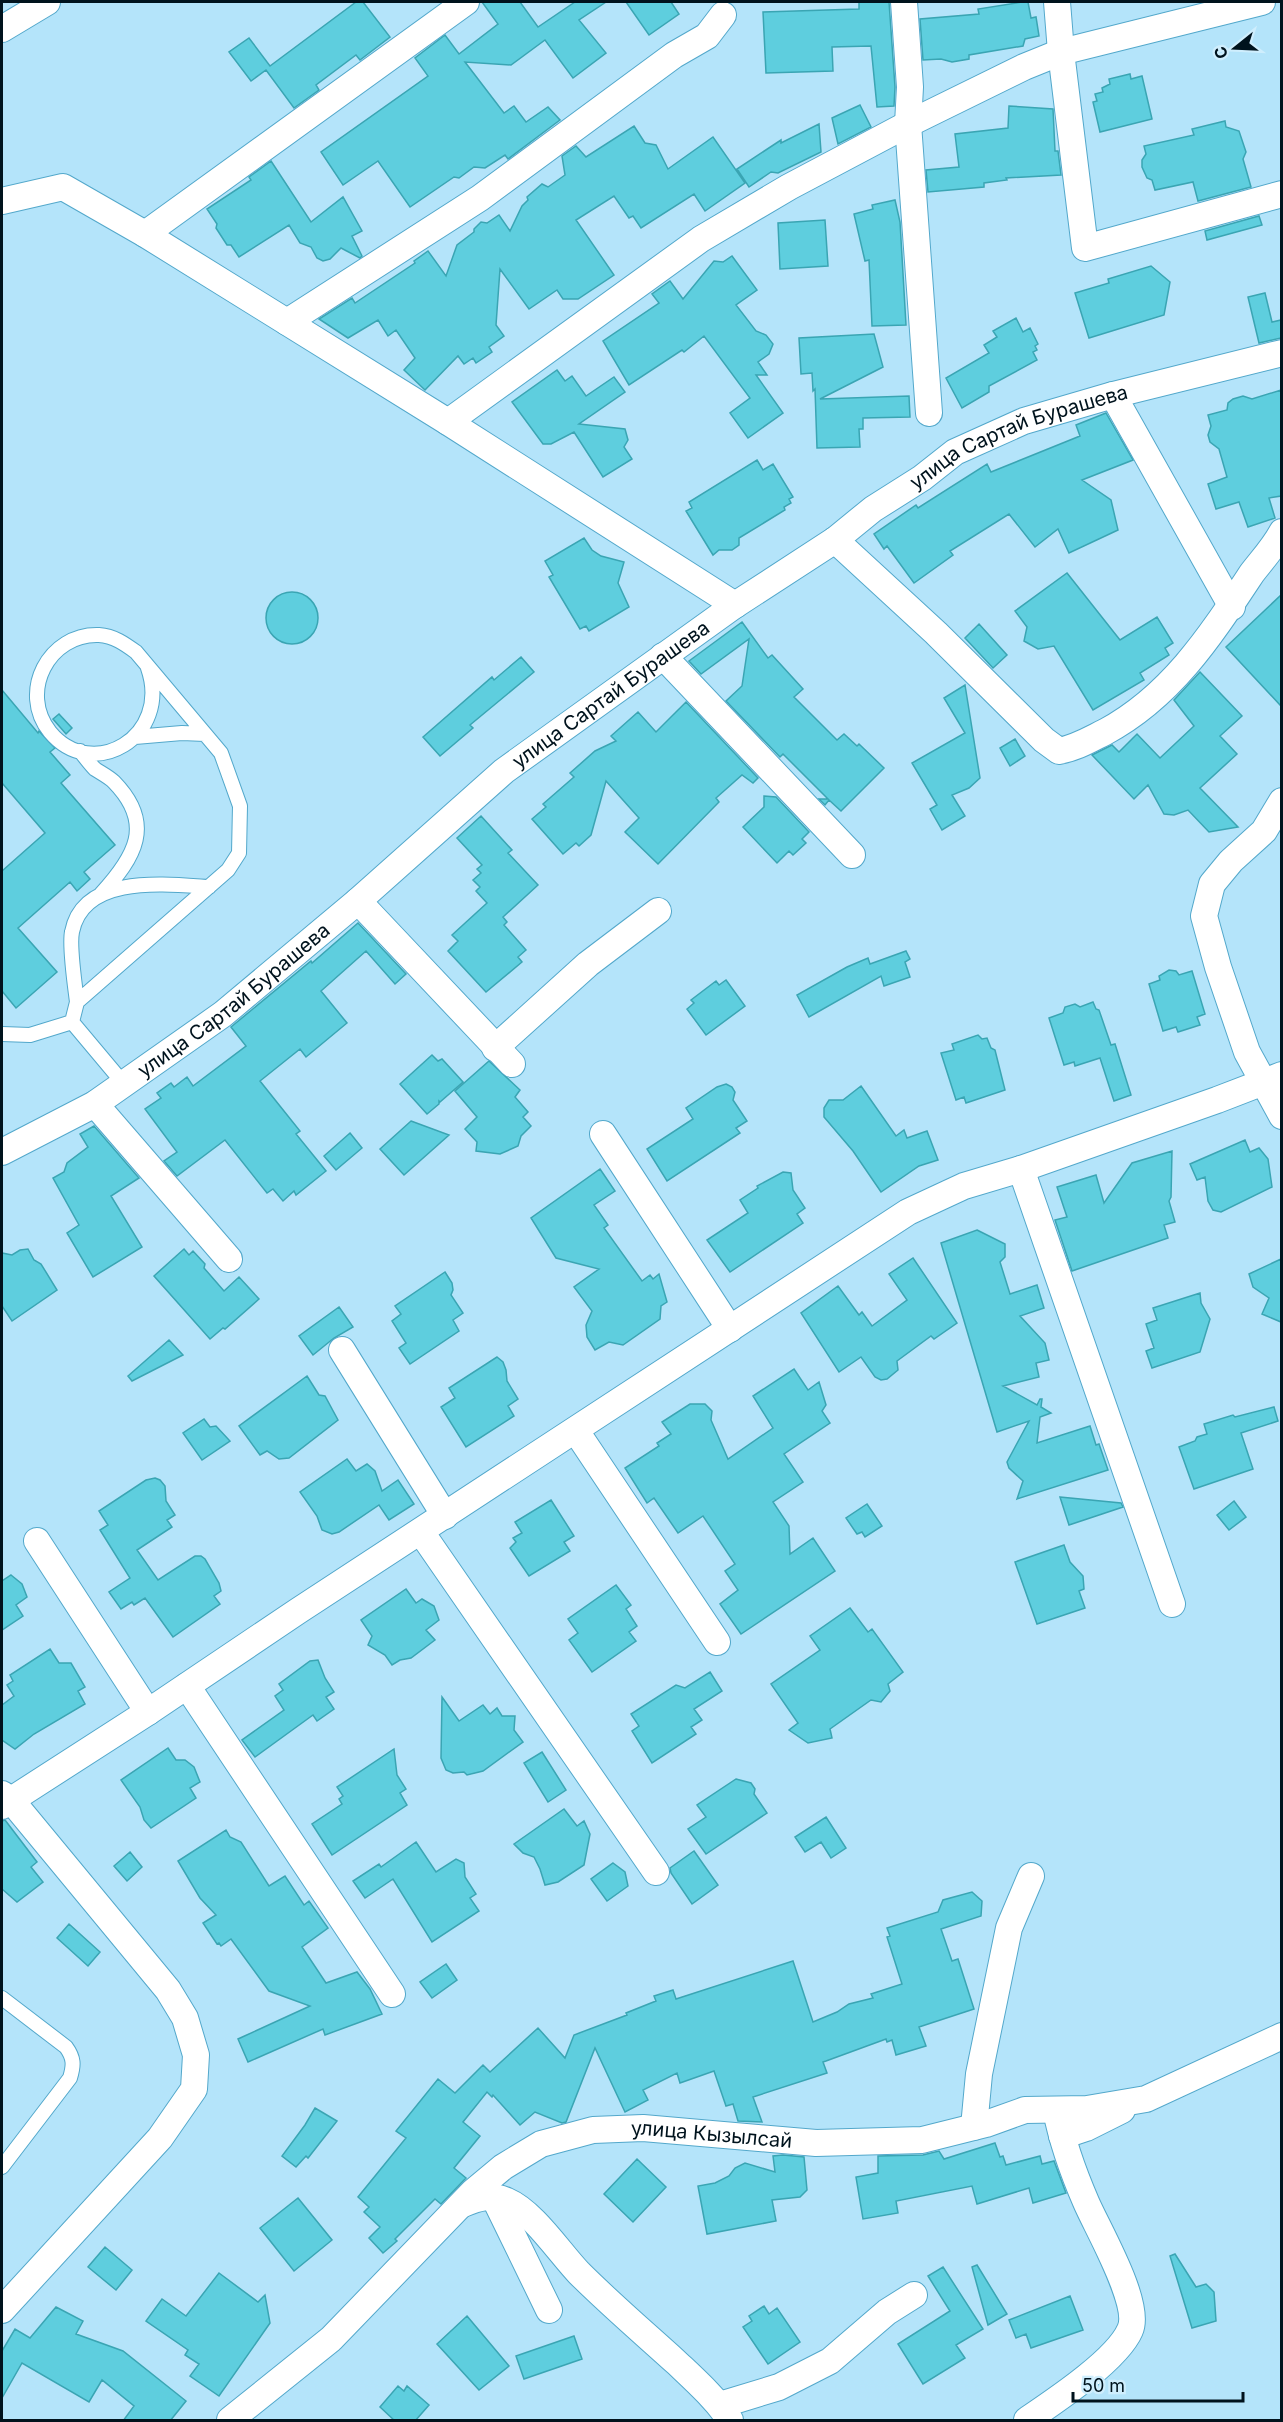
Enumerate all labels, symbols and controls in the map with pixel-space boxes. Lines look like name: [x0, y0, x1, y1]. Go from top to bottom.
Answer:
north arrow: [1205, 18, 1265, 78]
text: С: [1209, 44, 1232, 61]
street label: улица Сартай Бурашева: [905, 380, 1130, 495]
street label: улица Сартай Бурашева: [507, 615, 714, 773]
street label: улица Сартай Бурашева: [133, 918, 335, 1082]
street label: улица Кызылсай: [630, 2116, 793, 2153]
scale bar: [1073, 2365, 1242, 2403]
text: 50 m: [1082, 2375, 1125, 2396]

